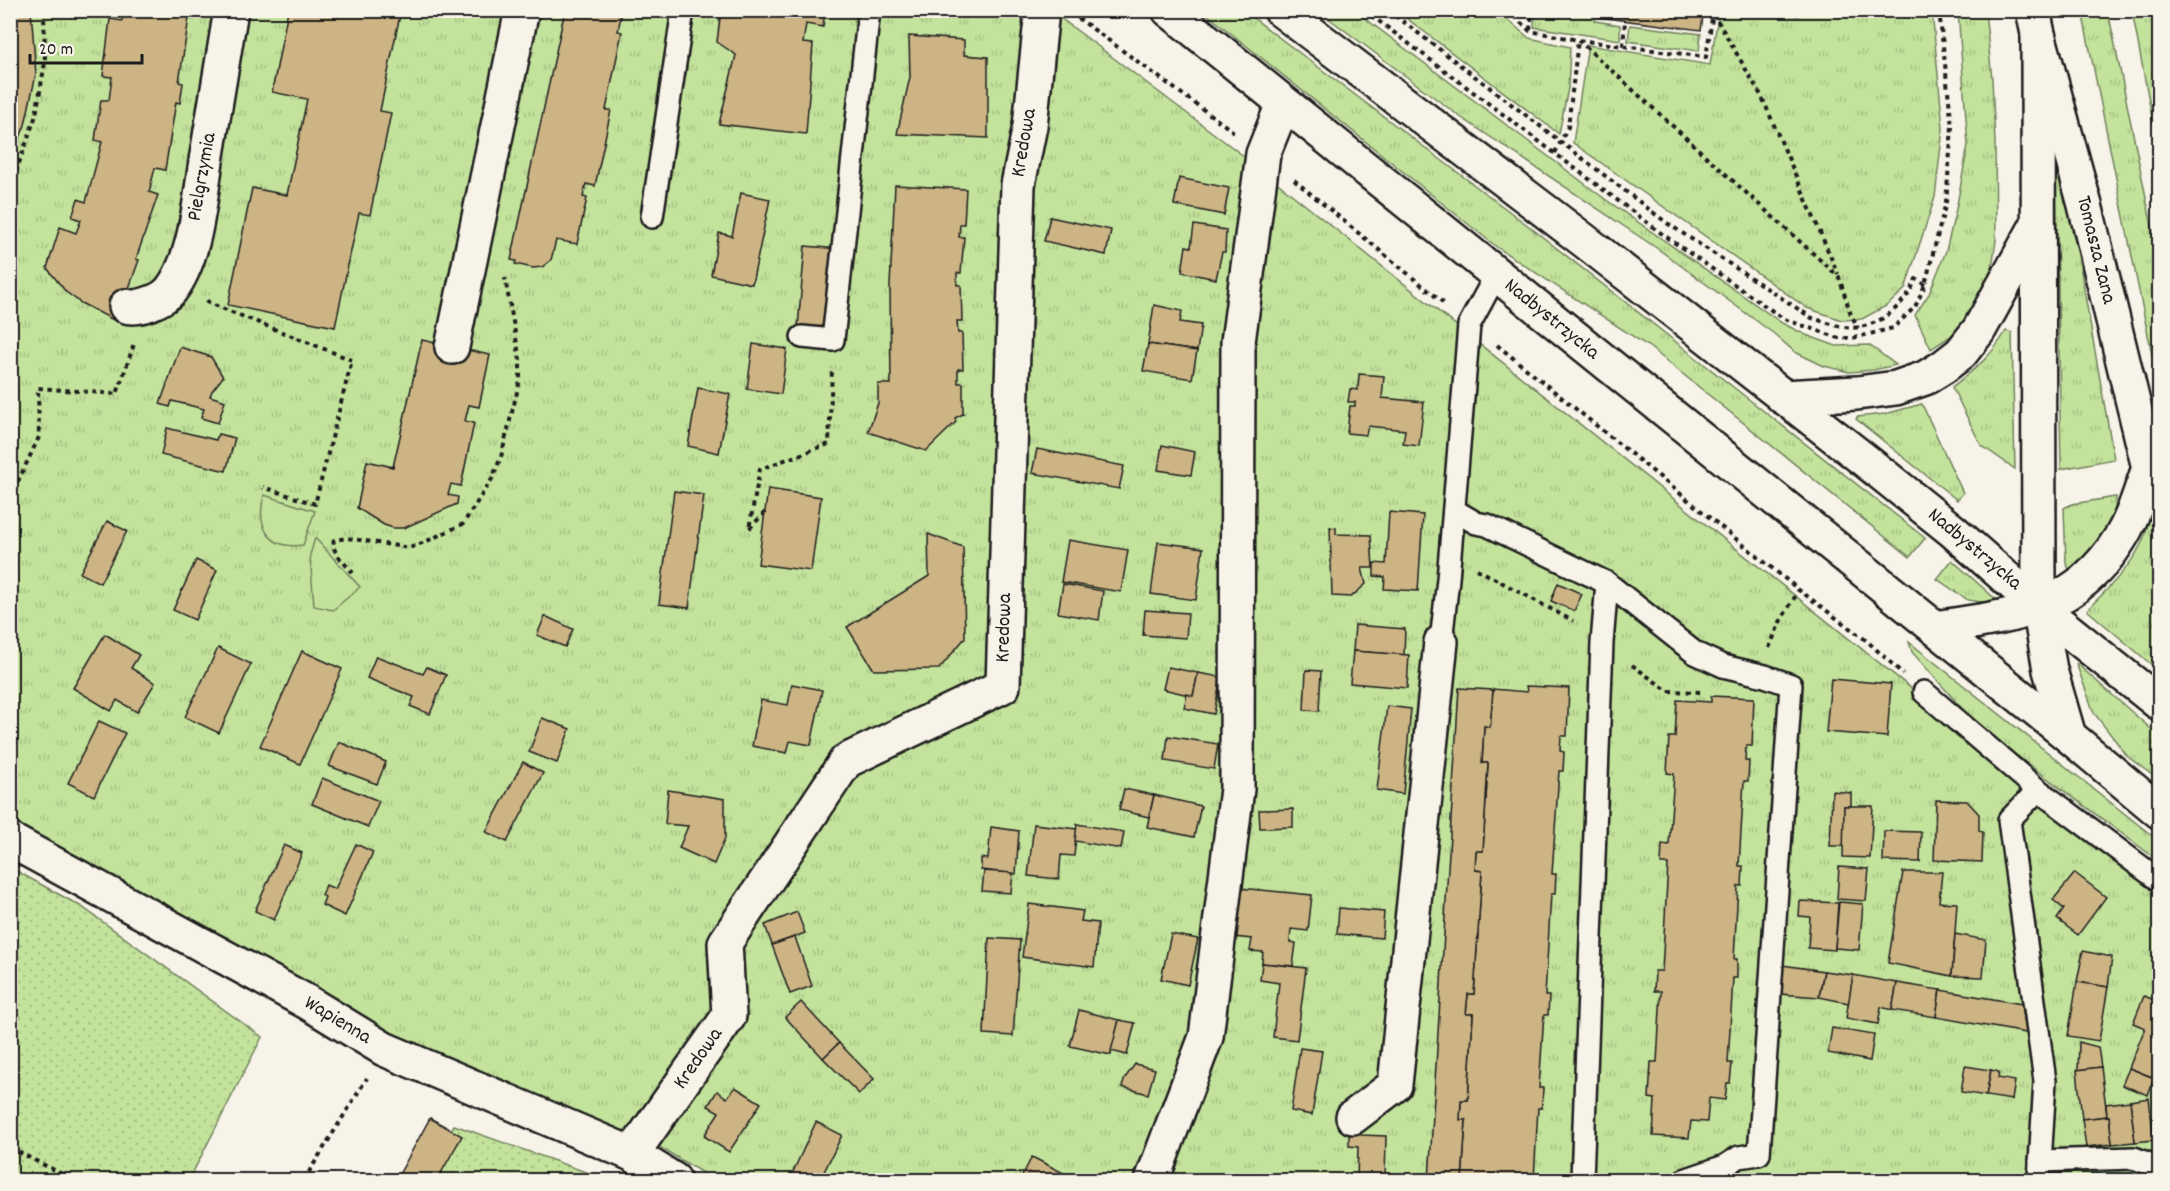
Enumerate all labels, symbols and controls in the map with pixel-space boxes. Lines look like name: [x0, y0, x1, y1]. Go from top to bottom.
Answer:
scale bar: [30, 27, 142, 65]
text: 20 m: [39, 38, 73, 63]
street label: Kredowa: [1004, 105, 1046, 180]
street label: Pielgrzymia: [180, 129, 226, 224]
street label: Tomasza Zana: [2067, 193, 2123, 308]
street label: Nadbystrzycka: [1497, 272, 1606, 369]
street label: Nadbystrzycka: [1920, 501, 2029, 599]
street label: Kredowa: [989, 592, 1021, 663]
street label: Wapienna: [298, 989, 377, 1053]
street label: Kredowa: [667, 1021, 732, 1096]

